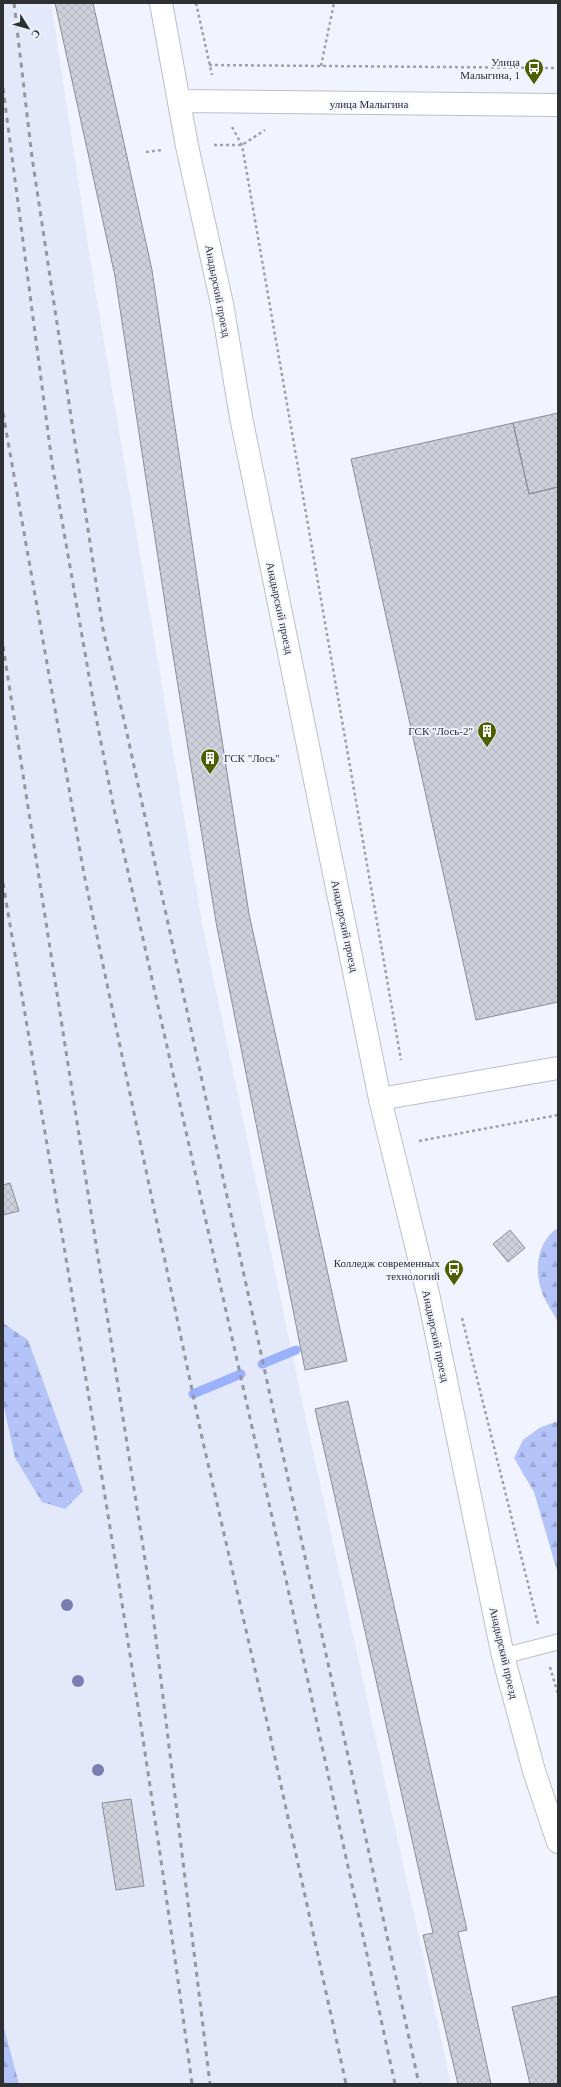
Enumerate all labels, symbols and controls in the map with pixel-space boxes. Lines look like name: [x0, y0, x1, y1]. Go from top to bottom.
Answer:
north arrow: [8, 8, 48, 48]
text: С: [29, 27, 43, 41]
place label: Улица Малыгина, 1: [460, 56, 520, 81]
bus stop icon: Улица Малыгина, 1: [523, 57, 545, 85]
street label: улица Малыгина: [330, 98, 408, 110]
street label: Анадырский проезд: [203, 244, 233, 339]
street label: Анадырский проезд: [264, 561, 296, 655]
building icon: ГСК "Лось-2": [476, 720, 498, 748]
place label: ГСК "Лось-2": [408, 725, 473, 737]
building icon: ГСК "Лось": [199, 747, 221, 775]
place label: ГСК "Лось": [224, 752, 279, 764]
street label: Анадырский проезд: [329, 879, 361, 973]
place label: Колледж современных технологий: [334, 1257, 440, 1282]
bus stop icon: Колледж современных технологий: [443, 1258, 465, 1286]
street label: Анадырский проезд: [420, 1289, 452, 1383]
street label: Анадырский проезд: [488, 1606, 520, 1700]

